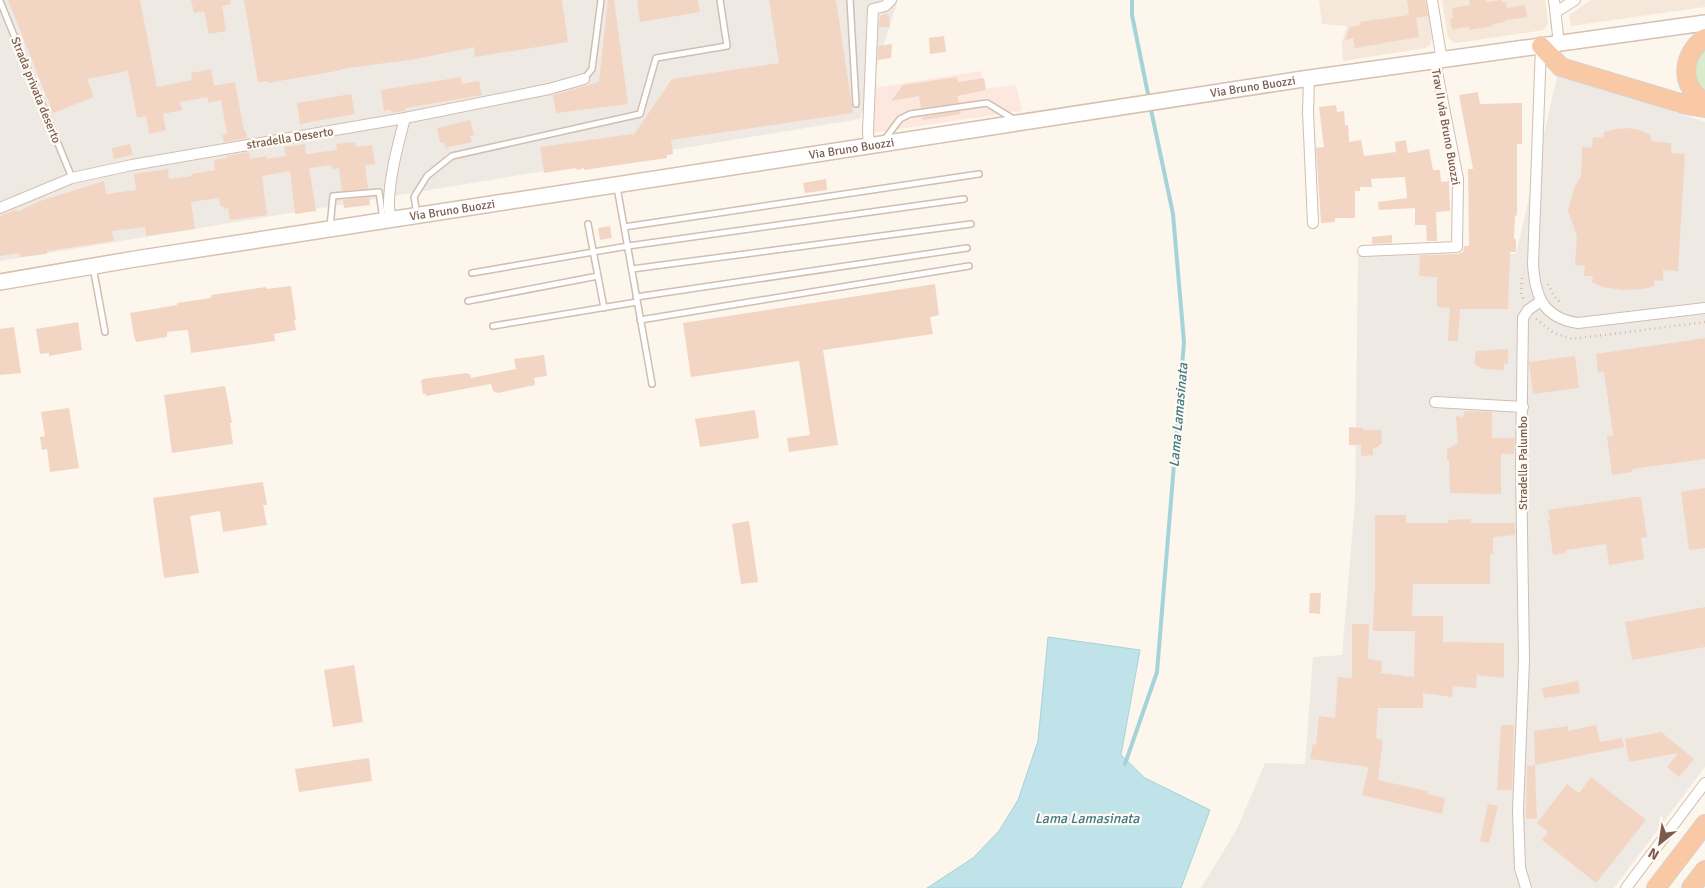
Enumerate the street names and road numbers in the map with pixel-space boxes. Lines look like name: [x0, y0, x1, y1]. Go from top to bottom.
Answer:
street label: Strada privata deserto: [7, 35, 64, 146]
street label: Trav II via Bruno Buozzi: [1428, 68, 1463, 186]
street label: Via Bruno Buozzi: [1209, 73, 1297, 101]
street label: stradella Deserto: [246, 124, 335, 153]
street label: Via Bruno Buozzi: [808, 135, 895, 163]
street label: Via Bruno Buozzi: [409, 197, 496, 225]
street label: Stradella Palumbo: [1516, 416, 1531, 510]

